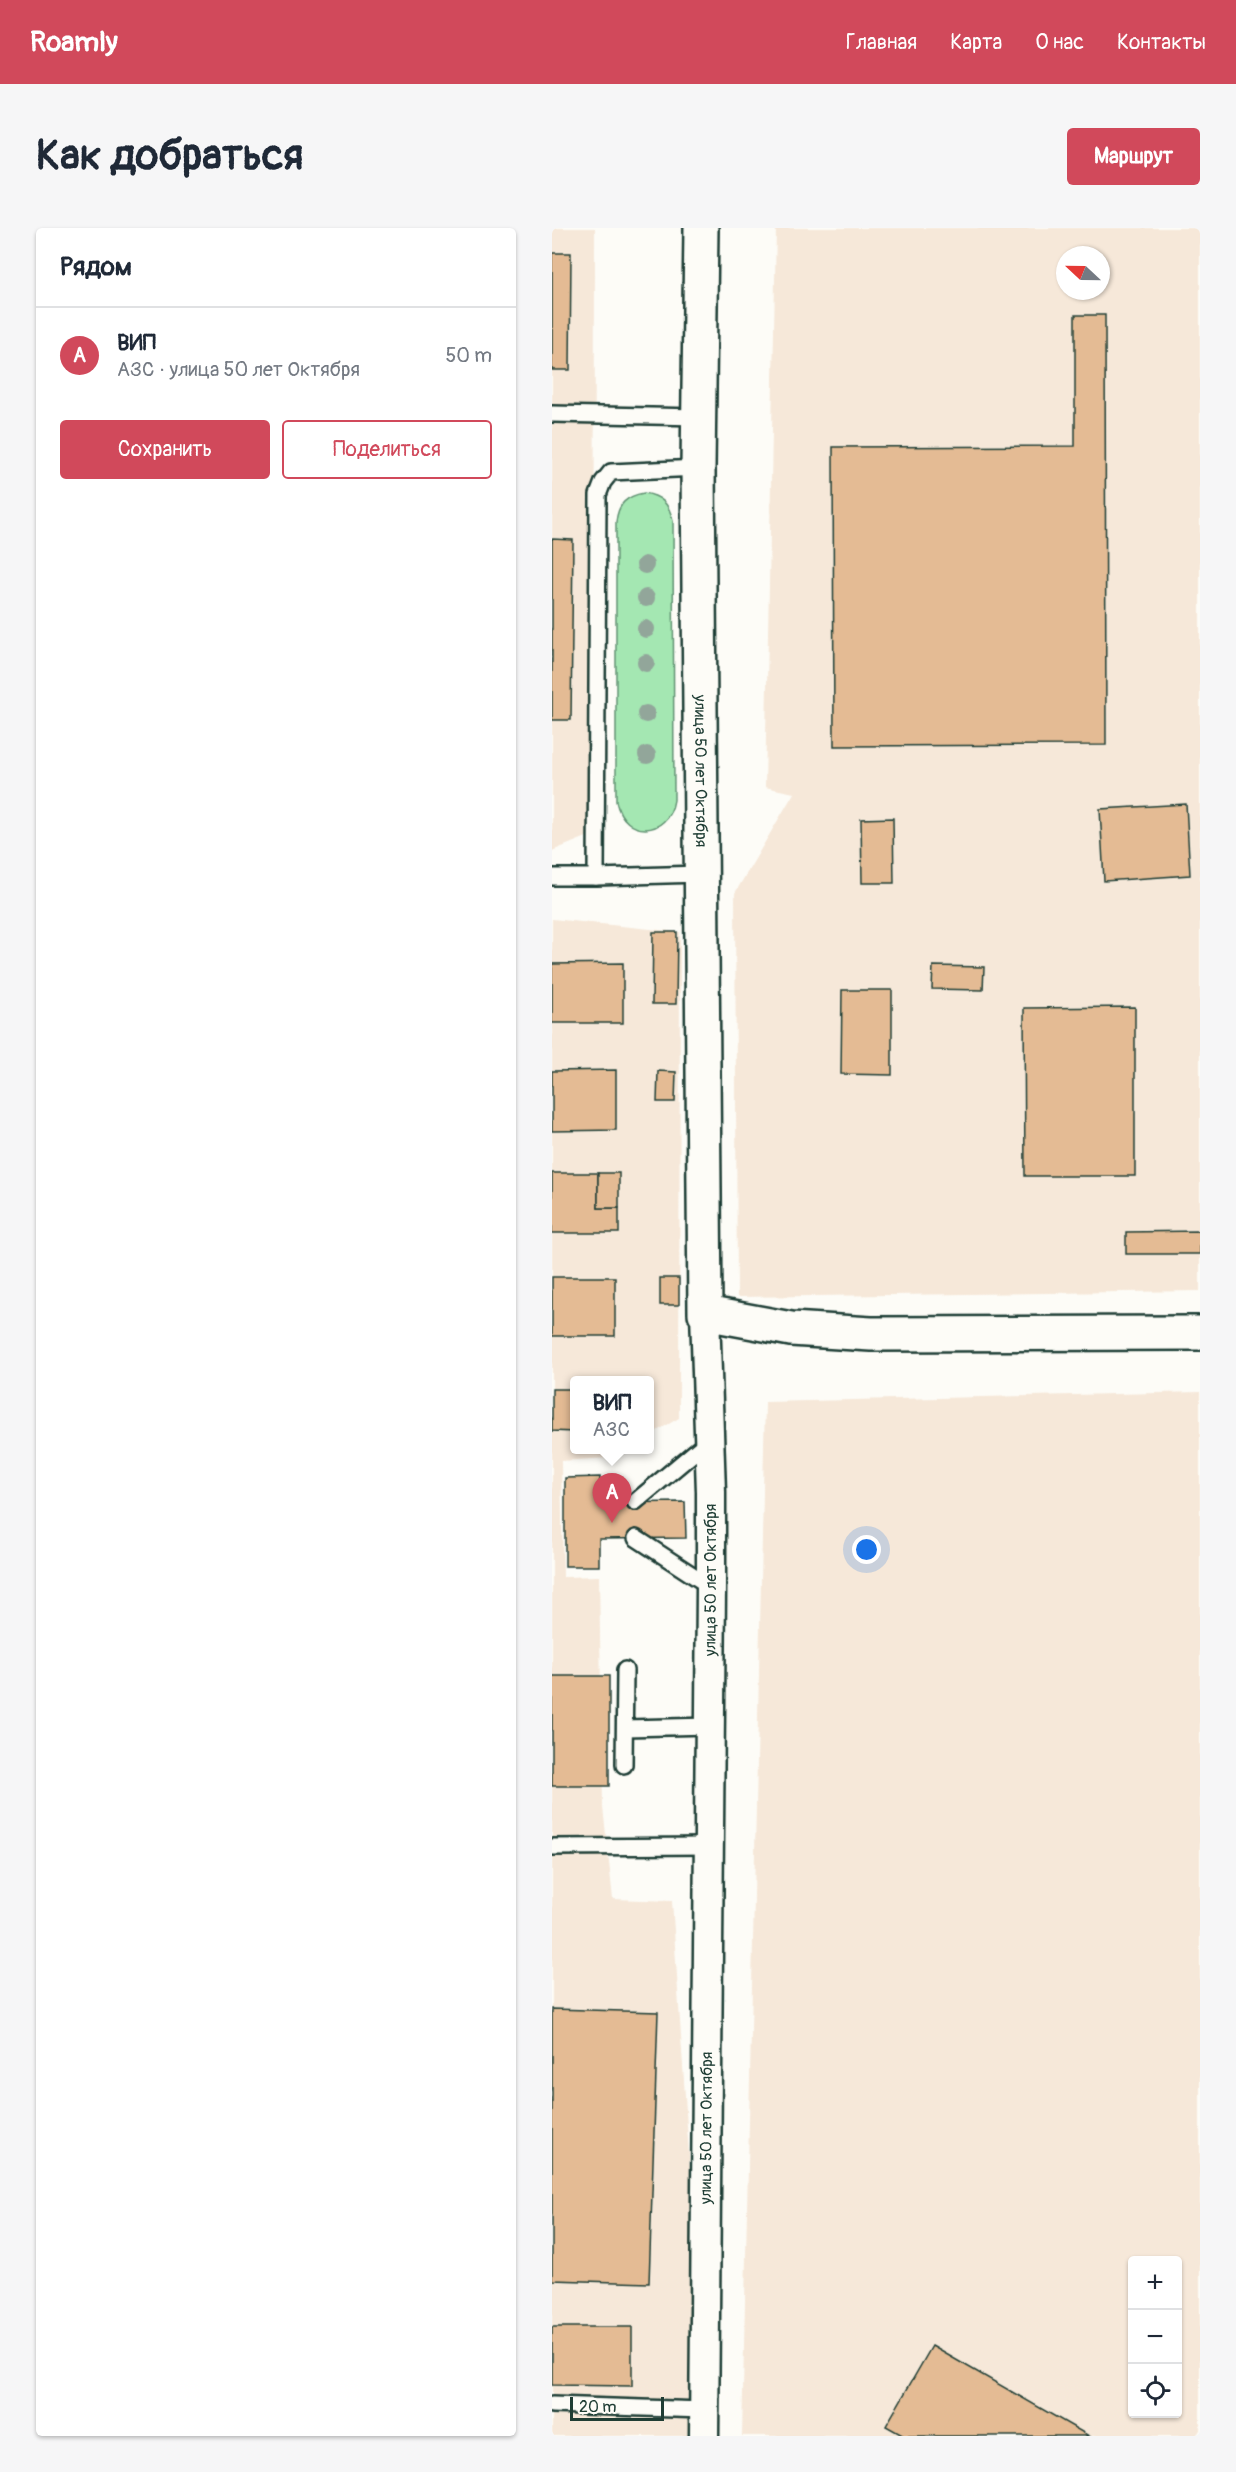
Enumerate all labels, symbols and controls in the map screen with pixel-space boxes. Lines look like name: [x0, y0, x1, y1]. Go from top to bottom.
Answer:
text: Roamly: [30, 25, 118, 60]
text: Главная: [846, 29, 917, 56]
text: Карта: [950, 29, 1002, 56]
text: О нас: [1035, 29, 1084, 56]
text: Контакты: [1117, 29, 1206, 56]
button: Маршрут: [1067, 128, 1200, 185]
text: Как добраться: [36, 130, 303, 182]
north arrow: [1056, 246, 1110, 300]
text: Рядом: [60, 251, 132, 283]
text: ВИП: [117, 329, 156, 357]
text: A: [73, 343, 86, 368]
text: 50 m: [445, 343, 492, 368]
text: АЗС · улица 50 лет Октября: [117, 357, 360, 382]
button: Сохранить: [60, 420, 270, 479]
button: Поделиться: [282, 420, 492, 479]
street label: улица 50 лет Октября: [690, 694, 711, 847]
popup: [570, 1376, 654, 1454]
text: ВИП: [593, 1389, 631, 1417]
text: АЗС: [593, 1417, 630, 1442]
pin: A: [592, 1474, 632, 1523]
street label: улица 50 лет Октября: [700, 1504, 721, 1657]
your location: [852, 1535, 881, 1564]
street label: улица 50 лет Октября: [696, 2052, 717, 2205]
map controls: [1128, 2256, 1182, 2418]
button: +: [1128, 2256, 1182, 2310]
button: −: [1128, 2310, 1182, 2364]
button: locate: [1128, 2364, 1182, 2418]
scale bar: [570, 2394, 664, 2422]
text: 20 m: [579, 2397, 617, 2417]

